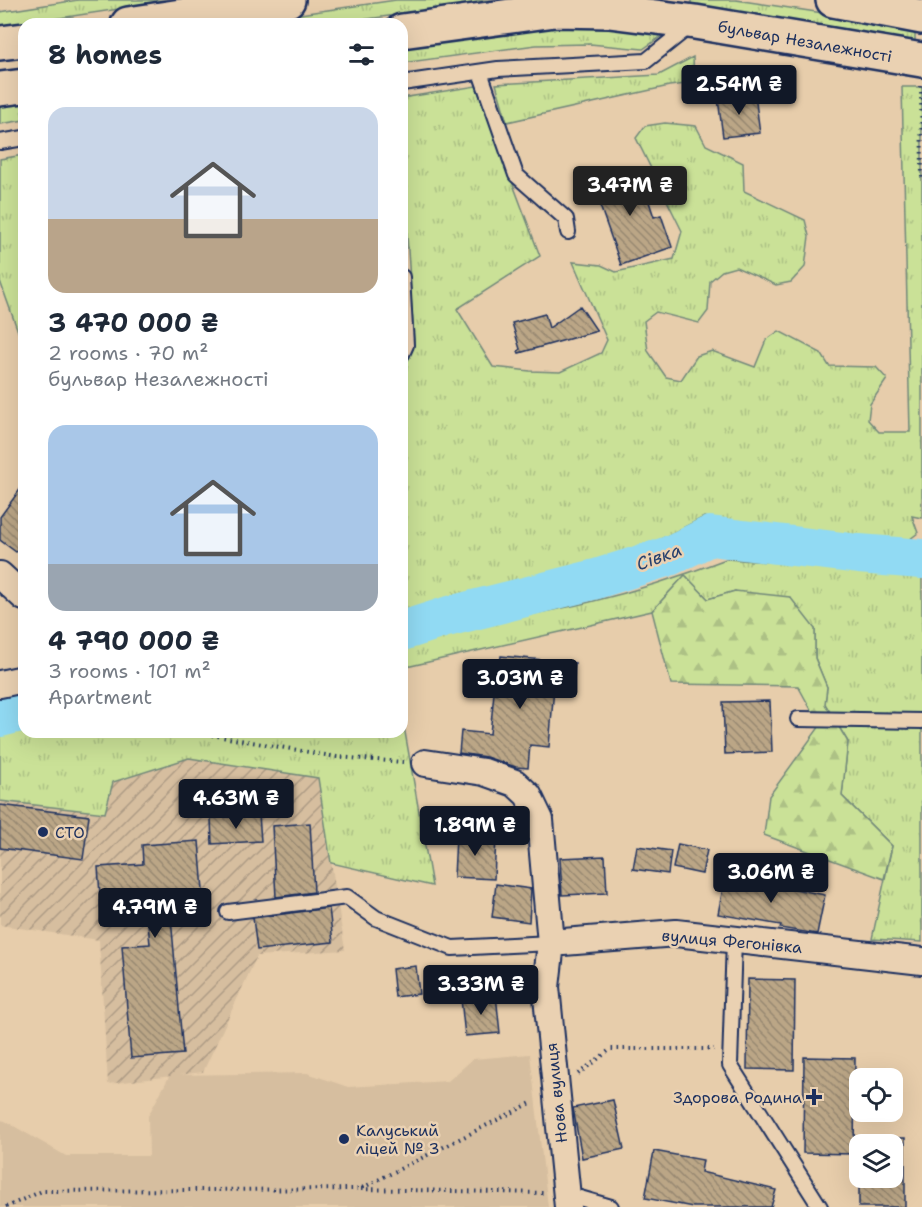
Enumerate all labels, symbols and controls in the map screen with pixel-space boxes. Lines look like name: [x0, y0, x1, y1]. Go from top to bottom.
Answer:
street label: бульвар Незалежності: [716, 16, 894, 67]
text: 8 homes: [48, 37, 162, 72]
icon: filters: [345, 38, 378, 71]
pin: 2.54M ₴: [684, 65, 794, 116]
text: 2.54M ₴: [695, 71, 783, 97]
icon: home: [159, 146, 267, 254]
pin: 3.47M ₴: [575, 166, 685, 217]
text: 3.47M ₴: [587, 172, 673, 198]
text: 3 470 000 ₴: [48, 305, 219, 340]
text: 2 rooms · 70 m²: [48, 340, 209, 366]
text: бульвар Незалежності: [48, 366, 269, 392]
icon: home: [159, 464, 267, 572]
water label: Сівка: [633, 538, 685, 576]
text: 4 790 000 ₴: [48, 623, 219, 658]
text: 3 rooms · 101 m²: [48, 658, 211, 684]
pin: 3.03M ₴: [465, 659, 575, 710]
text: 3.03M ₴: [476, 665, 564, 691]
text: Apartment: [48, 684, 152, 710]
pin: 4.63M ₴: [181, 779, 291, 830]
text: 4.63M ₴: [193, 785, 279, 811]
pin: 1.89M ₴: [420, 806, 530, 857]
text: 1.89M ₴: [434, 812, 516, 838]
place label: СТО: [55, 822, 85, 843]
marker: СТО: [36, 825, 50, 839]
pin: 3.06M ₴: [716, 853, 826, 904]
text: 3.06M ₴: [727, 859, 815, 885]
pin: 4.79M ₴: [100, 888, 210, 939]
text: 4.79M ₴: [112, 894, 198, 920]
street label: вулиця Фегонівка: [661, 925, 803, 958]
pin: 3.33M ₴: [426, 965, 536, 1016]
text: 3.33M ₴: [437, 971, 525, 997]
street label: Нова вулиця: [541, 1042, 572, 1144]
map controls: [849, 1068, 903, 1188]
button: locate: [849, 1068, 903, 1122]
place label: Здорова Родина: [673, 1087, 802, 1108]
marker: Здорова Родина: [807, 1090, 821, 1104]
place label: Калуський ліцей № 3: [356, 1120, 440, 1159]
marker: Калуський ліцей № 3: [337, 1132, 351, 1146]
button: layers: [849, 1134, 903, 1188]

